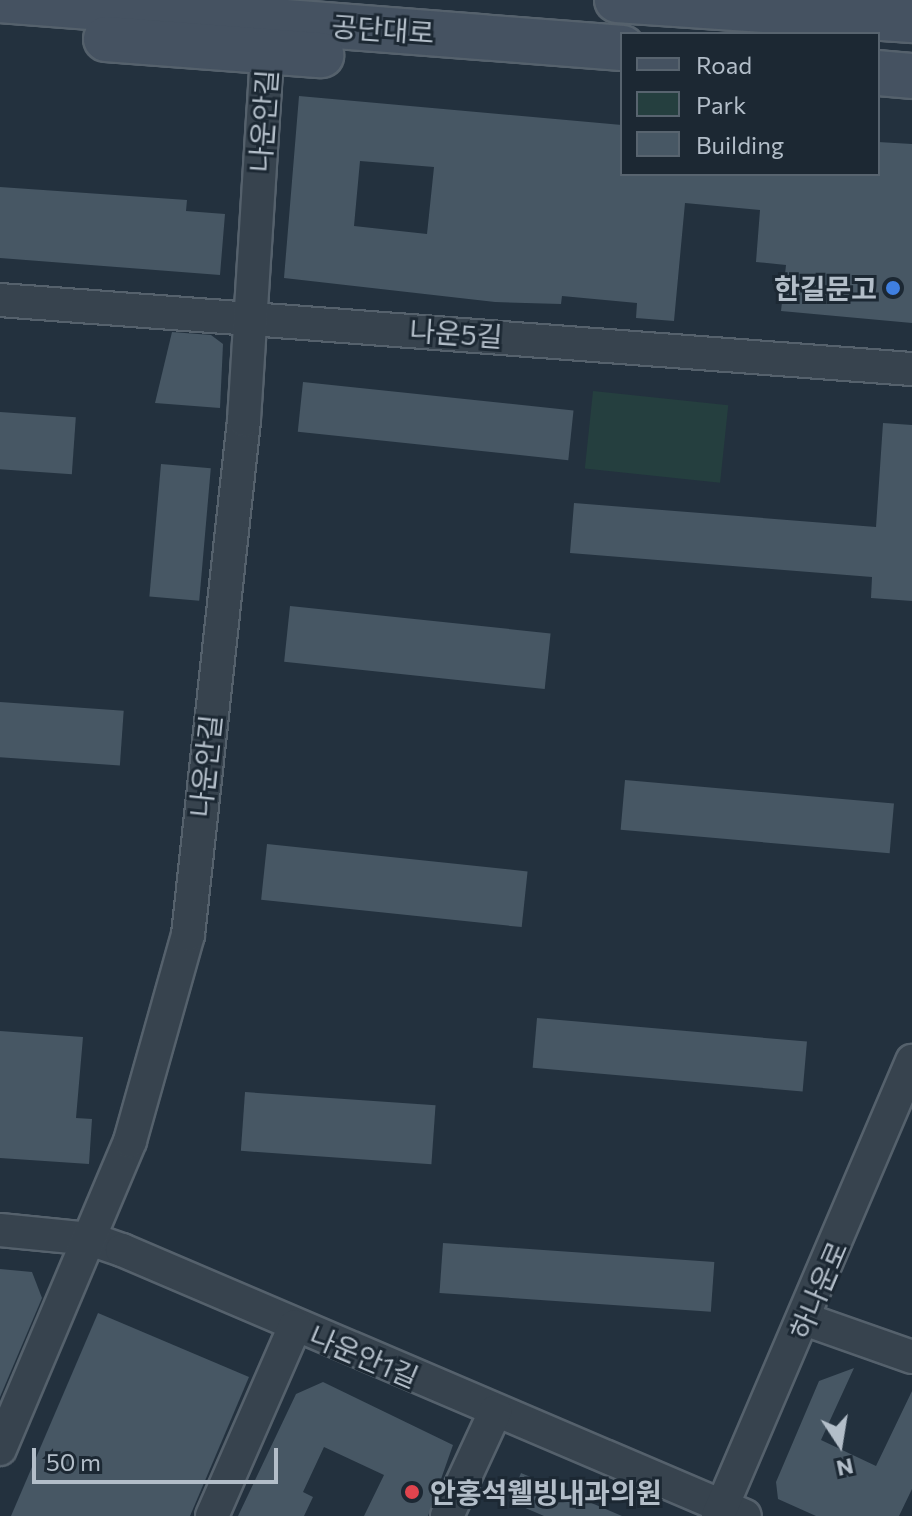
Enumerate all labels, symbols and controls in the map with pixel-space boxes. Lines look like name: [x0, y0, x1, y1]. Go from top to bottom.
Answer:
street label: 공단대로: [330, 9, 436, 49]
legend: [620, 32, 880, 176]
text: Road: [696, 50, 752, 79]
street label: 나운안길: [243, 68, 283, 174]
text: Park: [696, 90, 746, 119]
text: Building: [696, 130, 784, 159]
place label: 한길문고: [774, 271, 877, 305]
marker: 한길문고: [884, 279, 902, 297]
street label: 나운5길: [408, 313, 504, 353]
street label: 나운안길: [183, 713, 227, 819]
street label: 하나운로: [782, 1236, 854, 1344]
street label: 나운안1길: [305, 1318, 423, 1394]
north arrow: [800, 1404, 880, 1484]
scale bar: [36, 1432, 282, 1482]
text: 50 m: [46, 1447, 101, 1476]
text: N: [834, 1453, 856, 1483]
place label: 안홍석웰빙내과의원: [430, 1475, 662, 1509]
marker: 안홍석웰빙내과의원: [401, 1481, 423, 1503]

